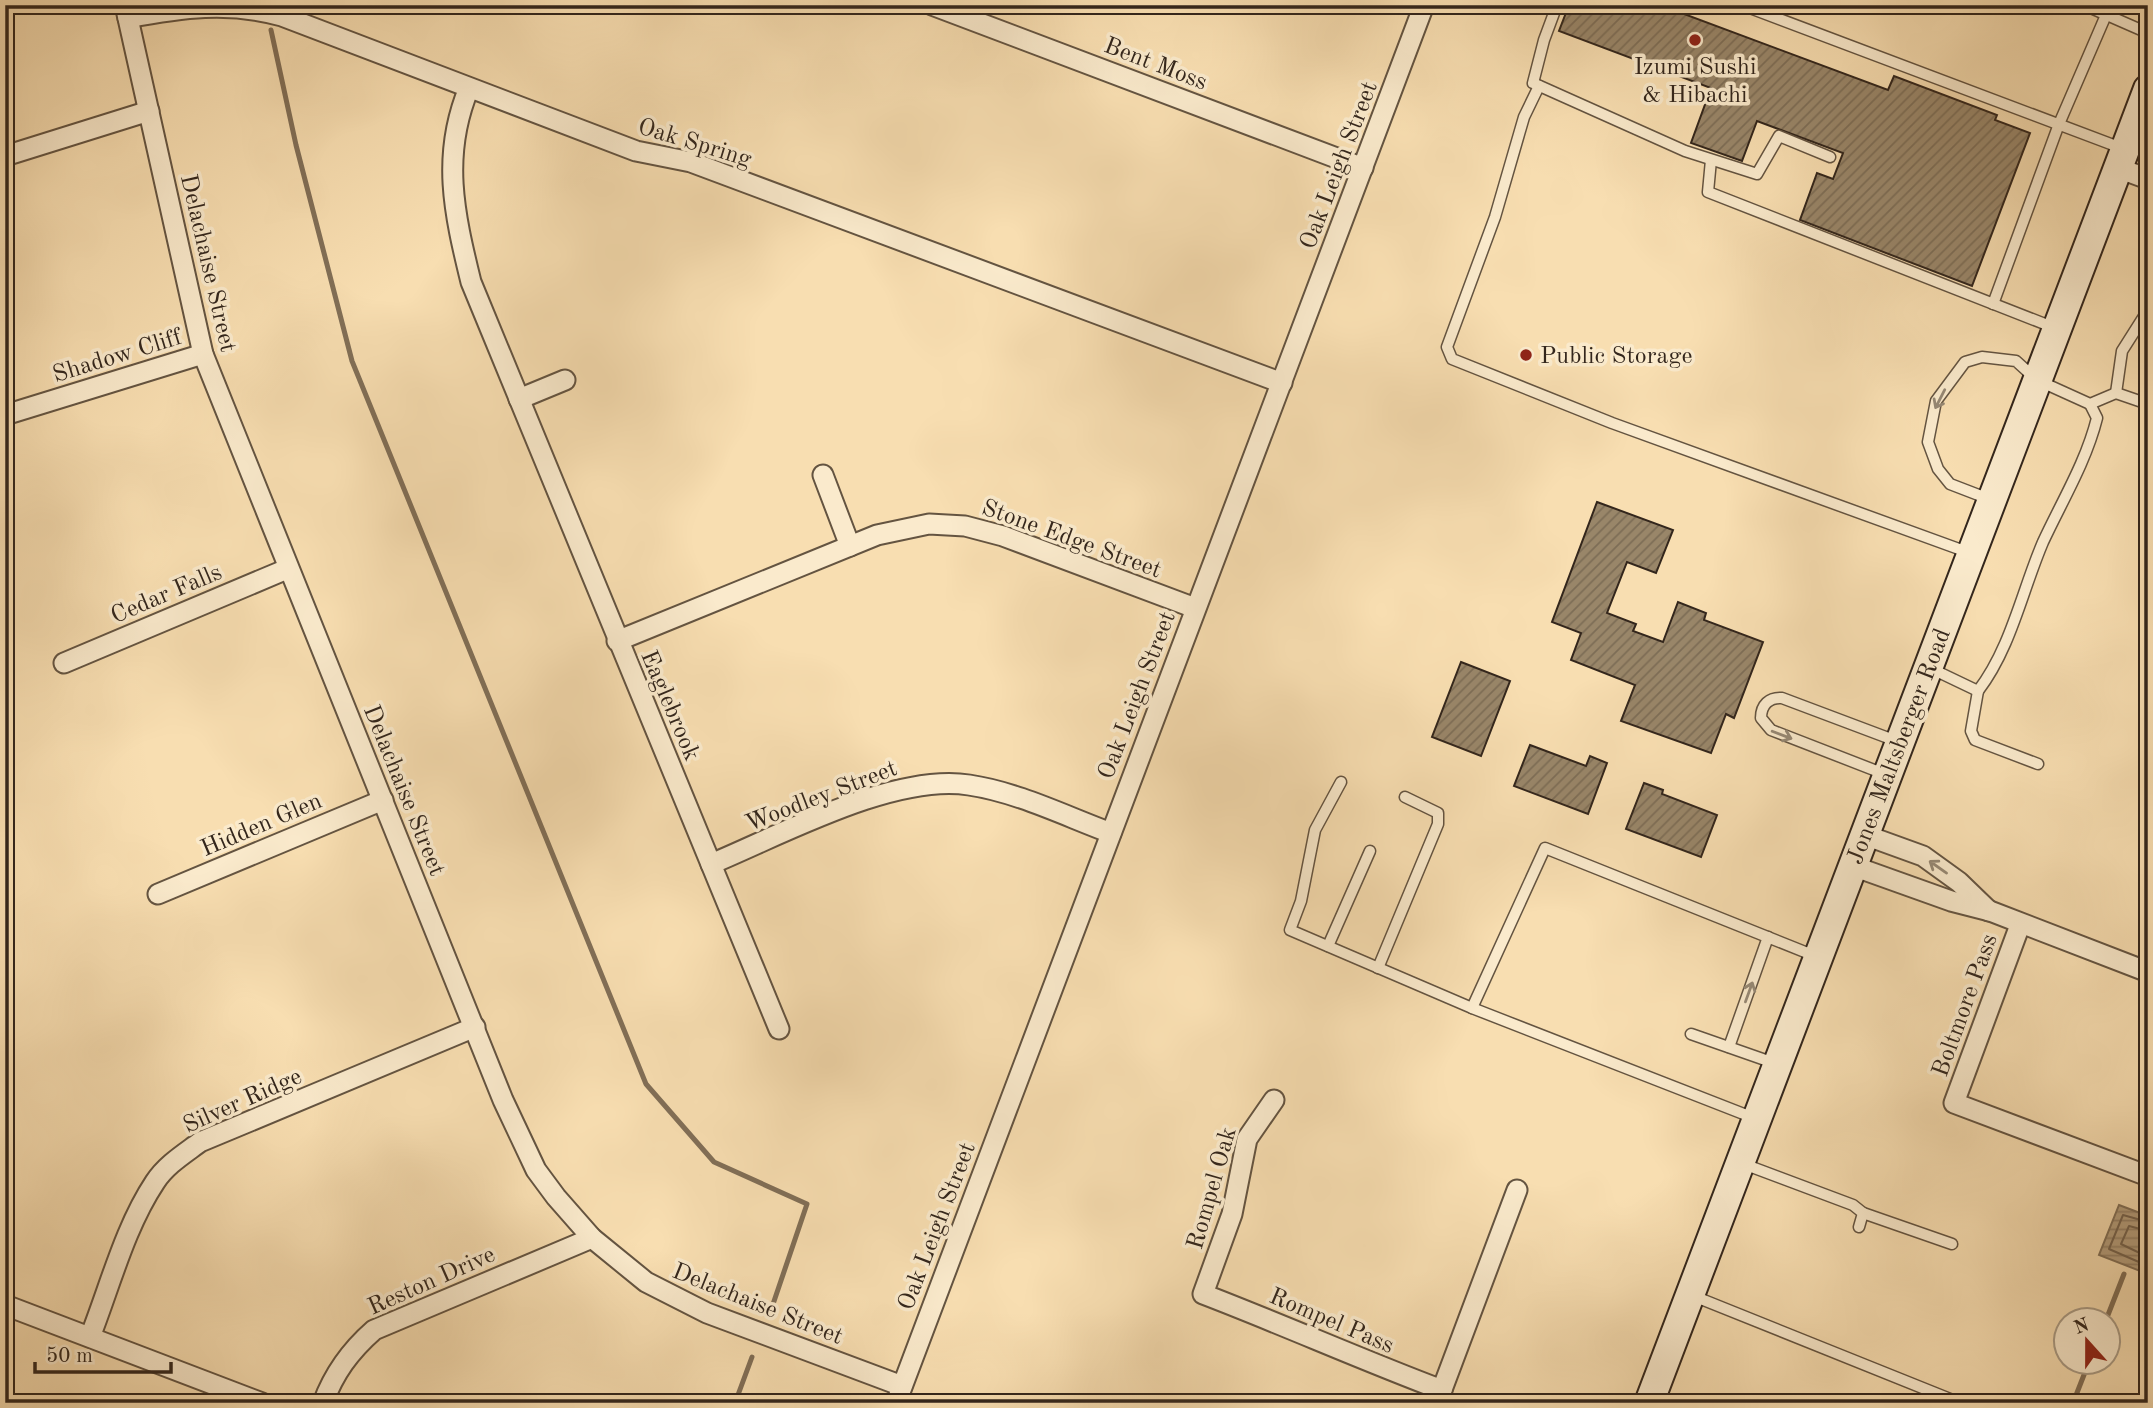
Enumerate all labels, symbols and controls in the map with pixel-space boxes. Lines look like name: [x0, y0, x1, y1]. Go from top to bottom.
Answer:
marker: Izumi Sushi & Hibachi: [1687, 32, 1703, 48]
street label: Bent Moss: [1100, 34, 1210, 96]
place label: Izumi Sushi & Hibachi: [1634, 56, 1756, 108]
street label: Oak Leigh Street: [1297, 78, 1383, 253]
street label: Oak Spring: [635, 115, 754, 173]
street label: Delachaise Street: [175, 172, 239, 355]
street label: Shadow Cliff: [50, 326, 186, 388]
place label: Public Storage: [1540, 345, 1692, 369]
marker: Public Storage: [1518, 347, 1534, 363]
one-way arrow: [1932, 388, 1946, 408]
street label: Stone Edge Street: [978, 496, 1164, 584]
street label: Cedar Falls: [108, 561, 226, 629]
street label: Oak Leigh Street: [1095, 608, 1181, 783]
street label: Jones Maltsberger Road: [1844, 625, 1956, 868]
street label: Eaglebrook: [635, 647, 703, 764]
street label: Delachaise Street: [358, 702, 448, 879]
one-way arrow: [1770, 729, 1792, 742]
street label: Woodley Street: [743, 757, 901, 837]
street label: Hidden Glen: [198, 790, 326, 862]
one-way arrow: [1929, 860, 1948, 874]
street label: Boltmore Pass: [1929, 931, 2003, 1080]
one-way arrow: [1744, 982, 1756, 1004]
street label: Silver Ridge: [180, 1065, 306, 1139]
street label: Rompel Oak: [1184, 1125, 1242, 1252]
street label: Oak Leigh Street: [895, 1139, 981, 1314]
street label: Reston Drive: [365, 1243, 499, 1321]
street label: Delachaise Street: [669, 1260, 846, 1350]
street label: Rompel Pass: [1265, 1285, 1397, 1359]
north arrow: [2052, 1306, 2122, 1376]
text: N: [2072, 1316, 2092, 1339]
scale bar: [35, 1331, 172, 1375]
text: 50 m: [46, 1346, 93, 1367]

